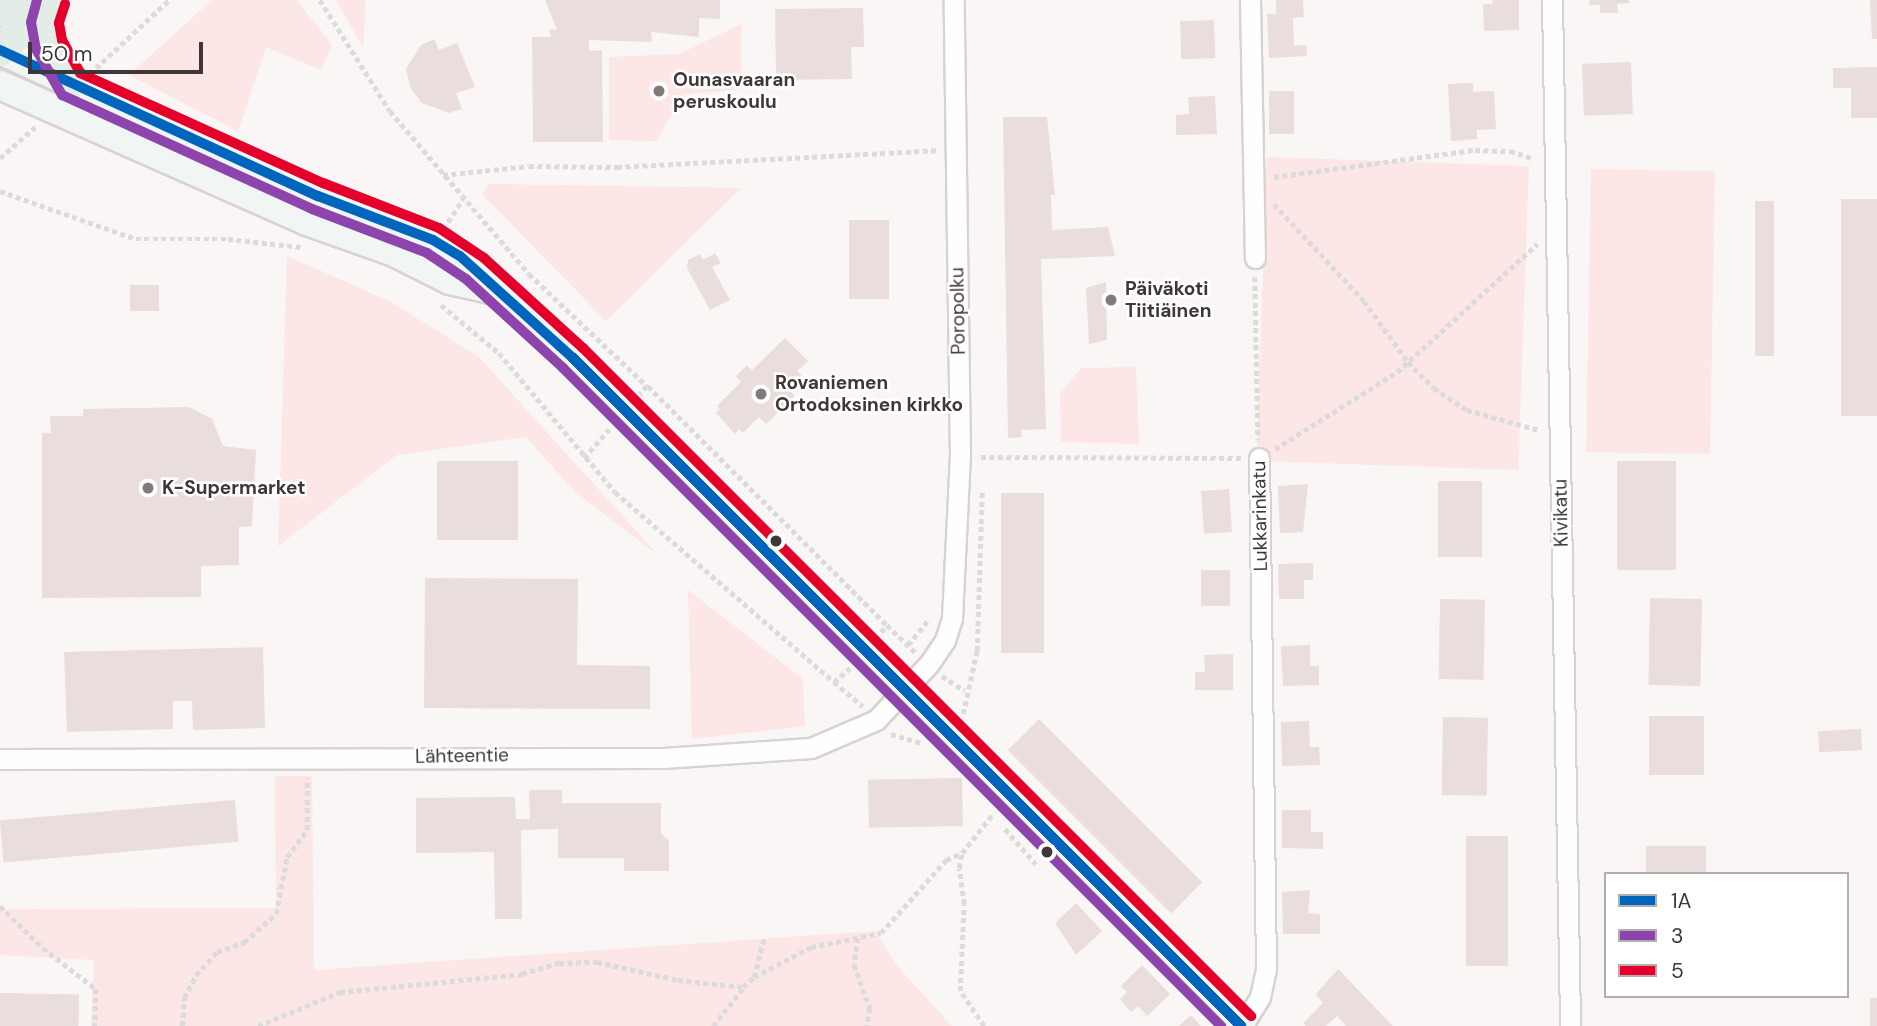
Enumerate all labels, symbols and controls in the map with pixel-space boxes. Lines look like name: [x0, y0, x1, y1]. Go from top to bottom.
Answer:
scale bar: [32, 28, 206, 72]
text: 50 m: [41, 40, 92, 68]
place label: Ounasvaaran peruskoulu: [673, 69, 795, 113]
marker: Ounasvaaran peruskoulu: [651, 83, 667, 99]
street label: Poropolku: [946, 267, 970, 355]
place label: Päiväkoti Tiitiäinen: [1125, 278, 1211, 322]
marker: Päiväkoti Tiitiäinen: [1103, 292, 1119, 308]
place label: Rovaniemen Ortodoksinen kirkko: [775, 372, 963, 416]
marker: Rovaniemen Ortodoksinen kirkko: [753, 386, 769, 402]
street label: Lukkarinkatu: [1248, 460, 1272, 572]
place label: K-Supermarket: [162, 477, 306, 499]
street label: Kivikatu: [1549, 479, 1573, 547]
marker: K-Supermarket: [140, 480, 156, 496]
unlabelled marker: [769, 534, 783, 548]
street label: Lähteentie: [415, 744, 509, 768]
unlabelled marker: [1040, 845, 1054, 859]
legend: [1604, 872, 1849, 998]
text: 1A: [1671, 887, 1692, 915]
text: 3: [1671, 922, 1683, 950]
text: 5: [1671, 957, 1684, 985]

